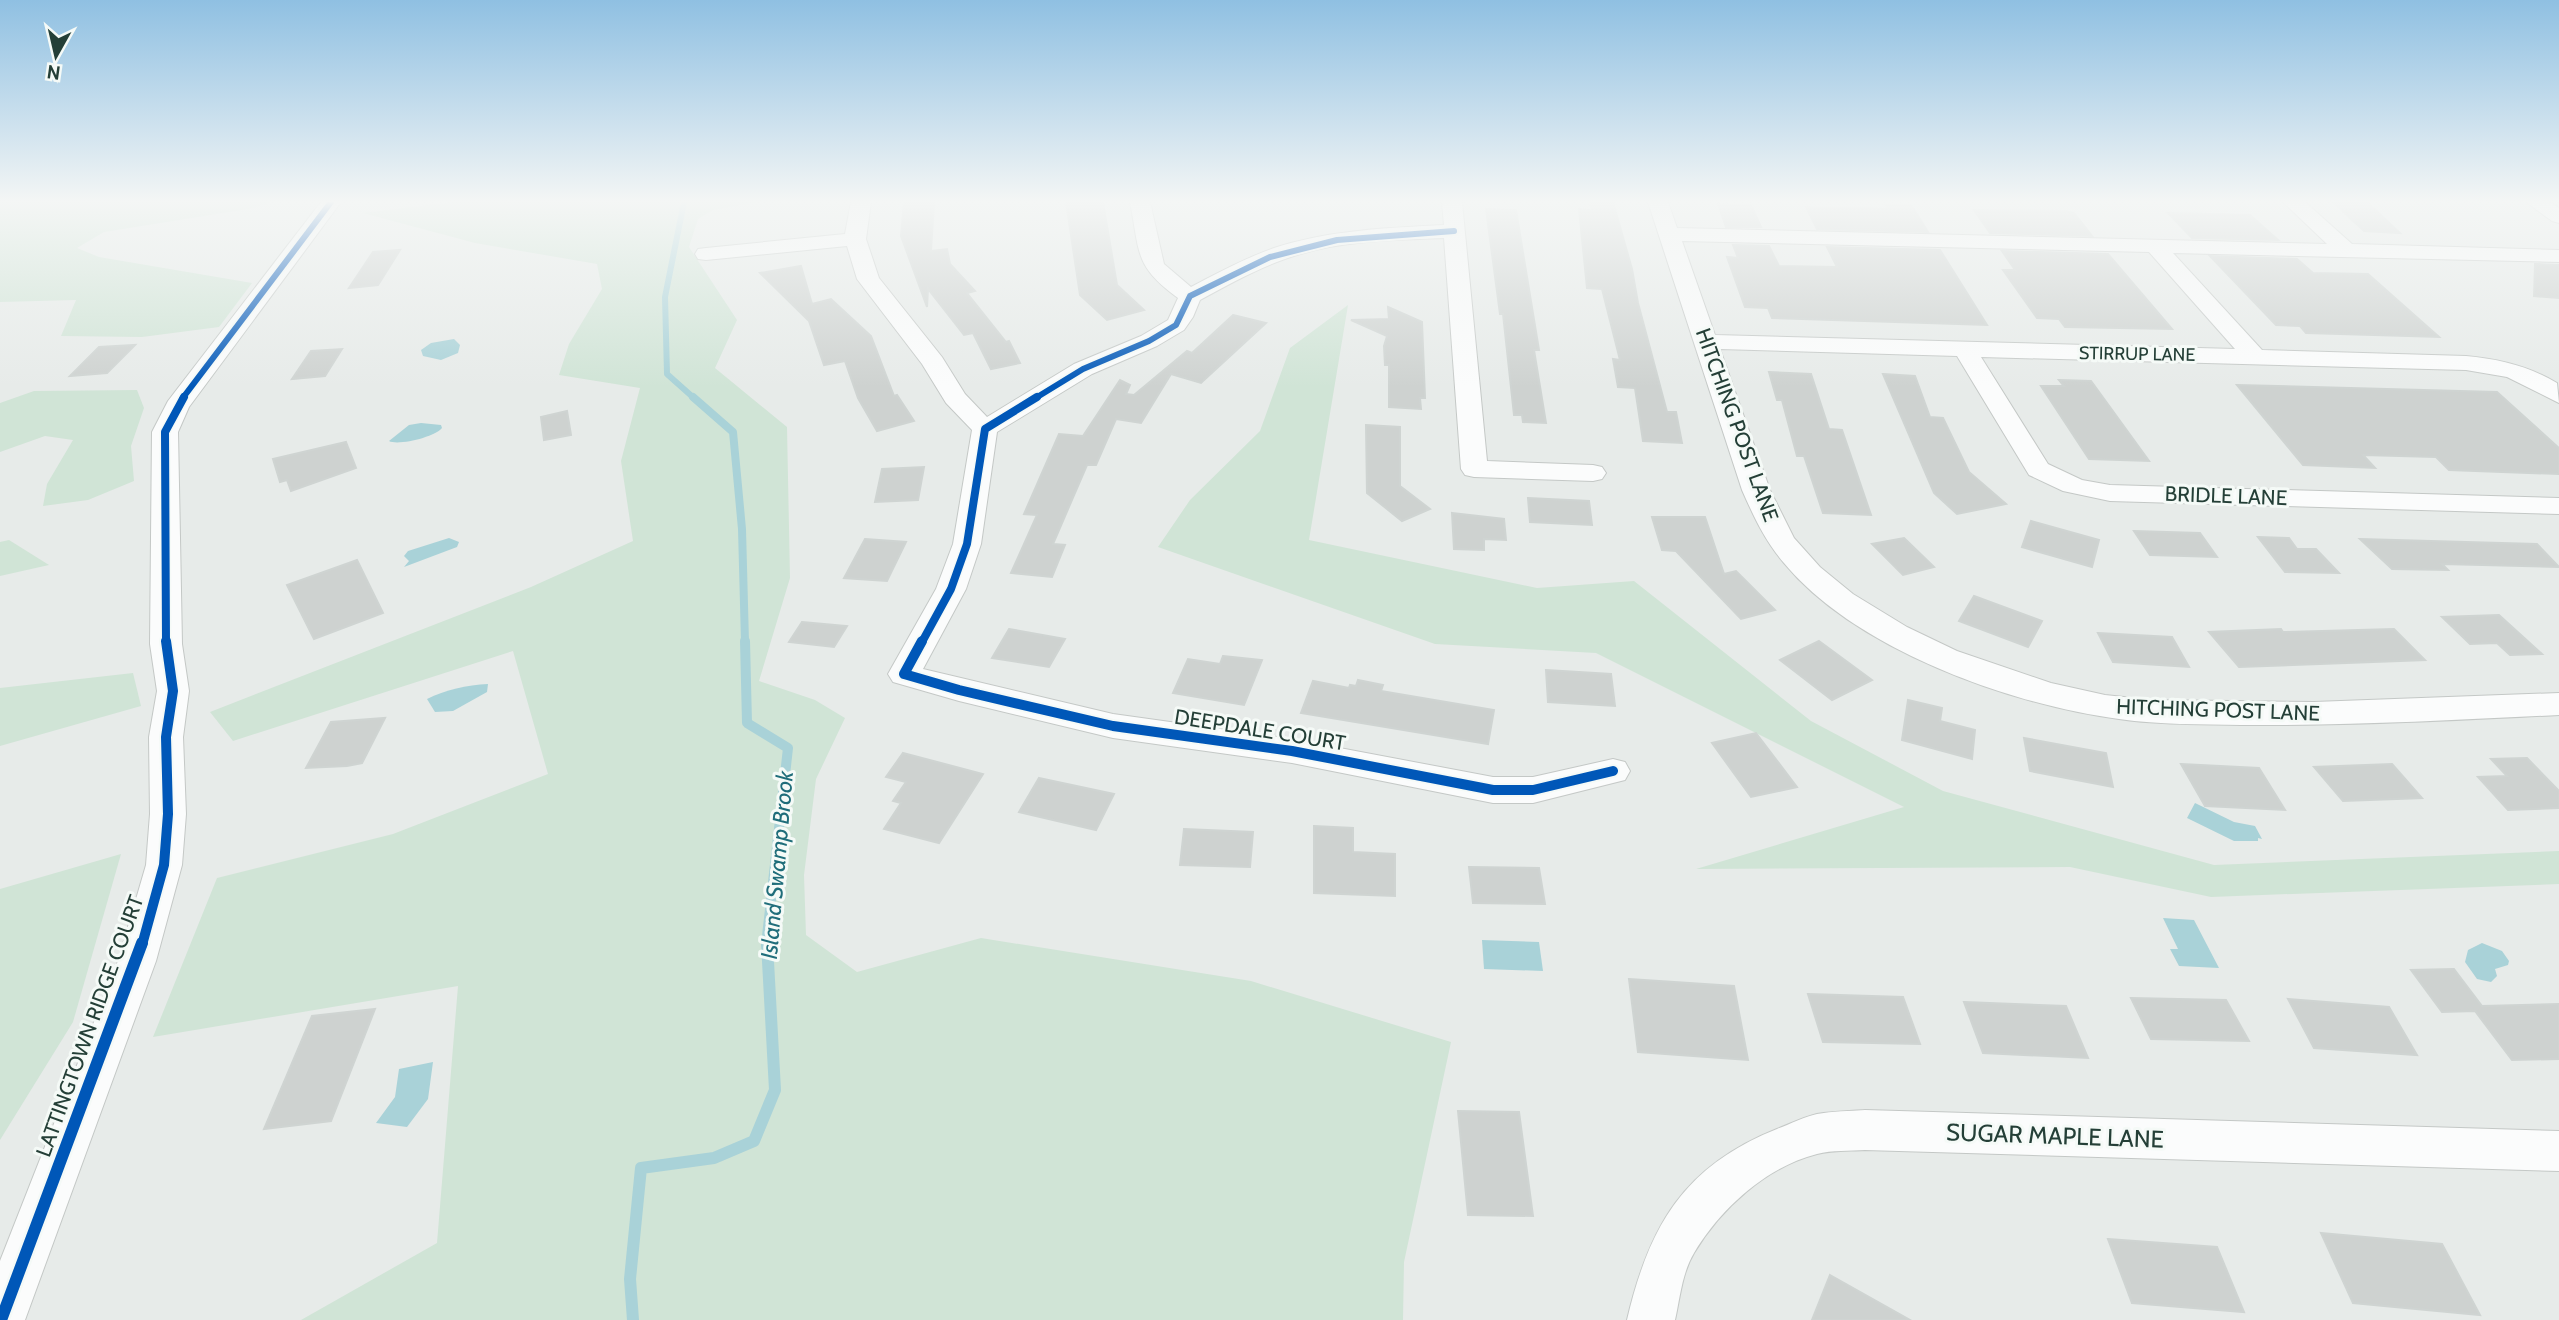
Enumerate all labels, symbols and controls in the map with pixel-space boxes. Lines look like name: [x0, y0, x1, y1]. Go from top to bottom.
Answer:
north arrow: [21, 21, 91, 91]
text: N: [45, 60, 62, 85]
street label: HITCHING POST LANE: [1691, 325, 1784, 525]
street label: STIRRUP LANE: [2079, 342, 2195, 366]
street label: BRIDLE LANE: [2164, 481, 2288, 510]
street label: HITCHING POST LANE: [2116, 693, 2320, 726]
street label: DEEPDALE COURT: [1173, 704, 1347, 755]
water label: Island Swamp Brook: [755, 769, 799, 960]
street label: LATTINGTOWN RIDGE COURT: [31, 892, 149, 1160]
street label: SUGAR MAPLE LANE: [1946, 1117, 2164, 1154]

